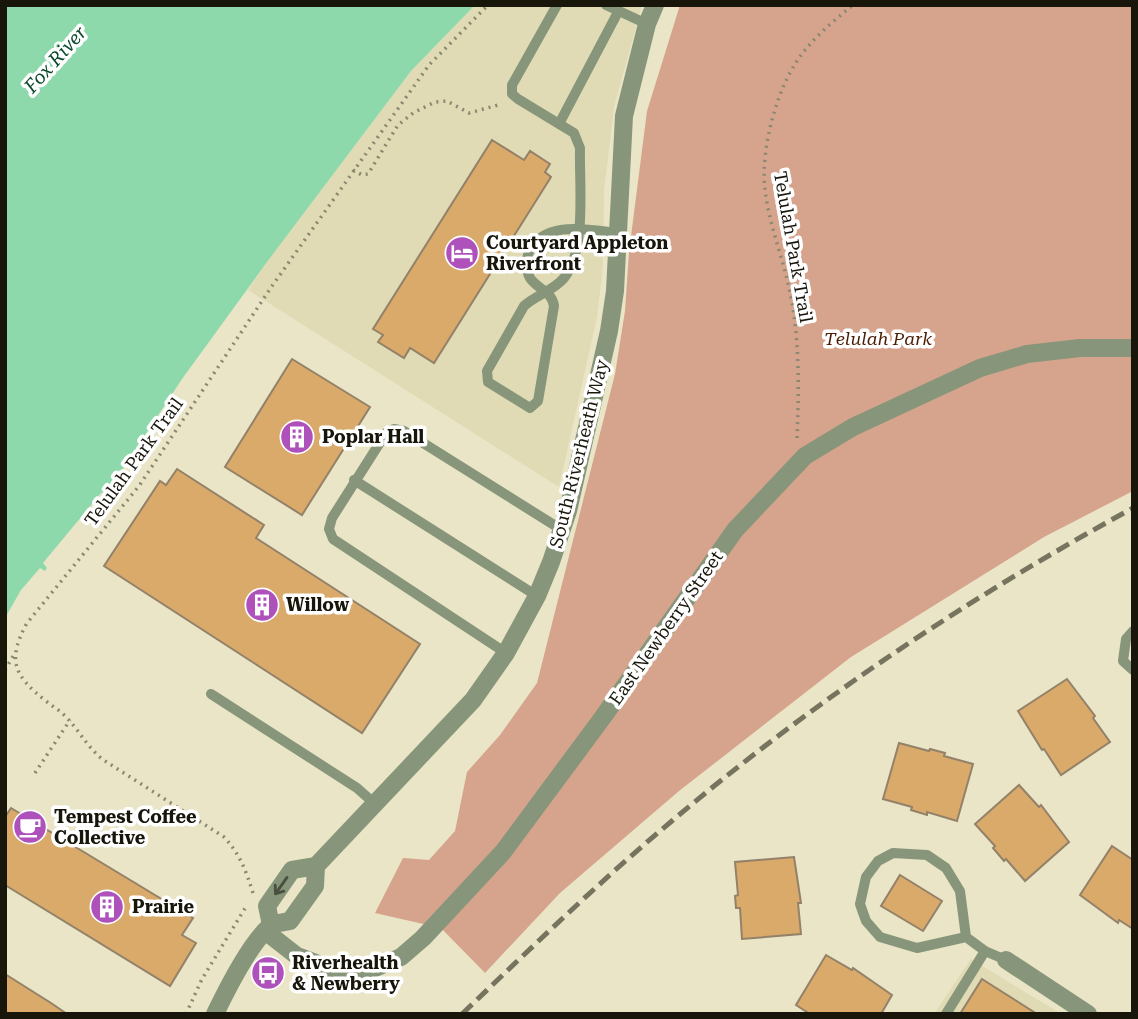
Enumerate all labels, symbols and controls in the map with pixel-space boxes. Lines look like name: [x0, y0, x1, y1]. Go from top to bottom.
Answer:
water label: Fox River: [19, 21, 91, 98]
street label: Telulah Park Trail: [770, 170, 817, 325]
place label: Courtyard Appleton Riverfront: [486, 232, 668, 274]
hotel icon: Courtyard Appleton Riverfront: [443, 234, 481, 272]
park label: Telulah Park: [824, 328, 932, 349]
street label: South Riverheath Way: [545, 357, 612, 550]
street label: Telulah Park Trail: [80, 393, 187, 530]
building icon: Poplar Hall: [278, 418, 316, 456]
place label: Poplar Hall: [322, 426, 424, 447]
street label: East Newberry Street: [604, 546, 727, 709]
building icon: Willow: [243, 586, 281, 624]
place label: Willow: [286, 594, 350, 615]
place label: Tempest Coffee Collective: [54, 806, 197, 848]
cafe icon: Tempest Coffee Collective: [11, 808, 49, 846]
one-way arrow: [274, 876, 288, 895]
building icon: Prairie: [88, 888, 126, 926]
place label: Prairie: [132, 896, 194, 917]
place label: Riverhealth & Newberry: [292, 952, 400, 994]
bus stop icon: Riverhealth & Newberry: [249, 954, 287, 992]

